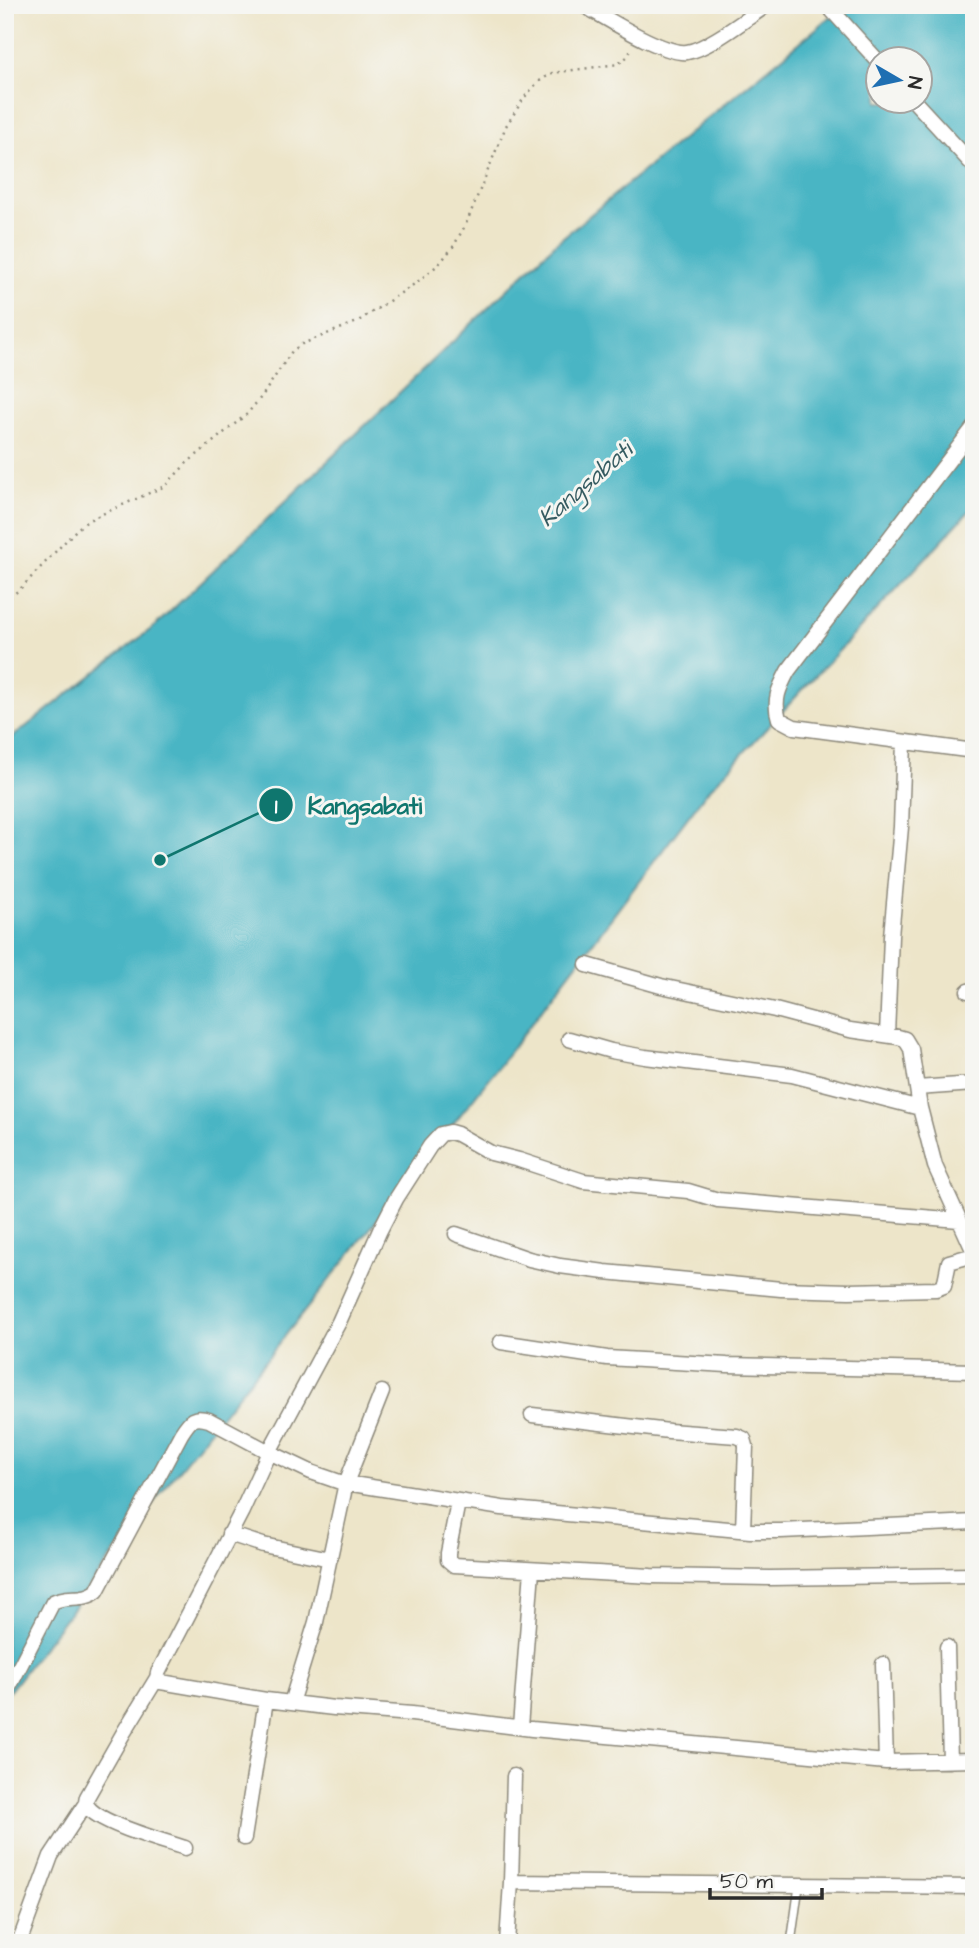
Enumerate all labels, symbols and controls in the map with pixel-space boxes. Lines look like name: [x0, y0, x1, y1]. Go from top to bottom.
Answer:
north arrow: [864, 46, 934, 116]
text: N: [900, 74, 929, 91]
water label: Kangsabati: [531, 432, 643, 536]
callout: Kangsabati: [259, 783, 436, 828]
text: Kangsabati: [308, 790, 423, 825]
text: 1: [275, 792, 278, 821]
scale bar: [710, 1857, 822, 1901]
text: 50 m: [720, 1867, 774, 1896]

